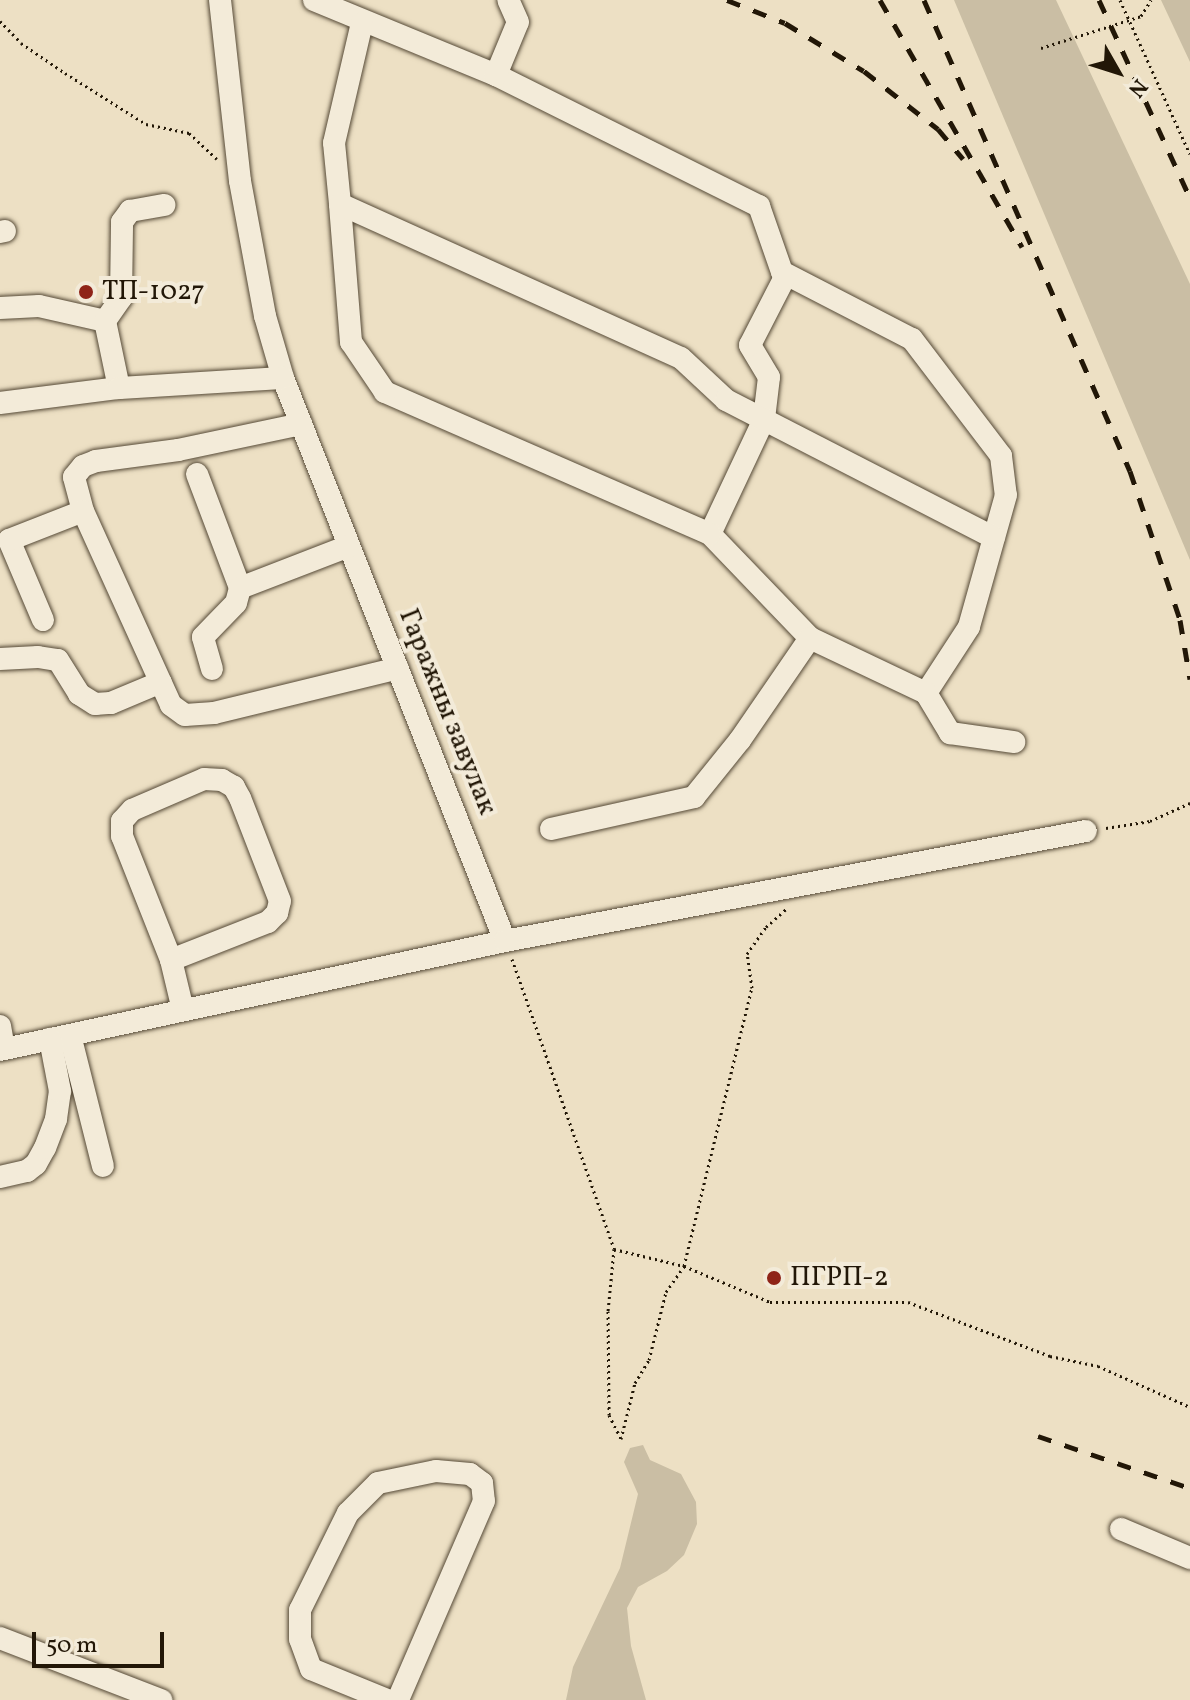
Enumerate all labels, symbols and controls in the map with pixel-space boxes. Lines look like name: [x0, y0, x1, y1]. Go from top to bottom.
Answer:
north arrow: [1078, 32, 1158, 112]
text: N: [1120, 71, 1154, 103]
place label: ТП-1027: [102, 275, 205, 309]
marker: ТП-1027: [77, 283, 95, 301]
street label: Гаражны завулак: [390, 604, 504, 820]
place label: ПГРП-2: [790, 1261, 889, 1295]
marker: ПГРП-2: [765, 1269, 783, 1287]
scale bar: [36, 1616, 168, 1666]
text: 50 m: [46, 1629, 98, 1663]

